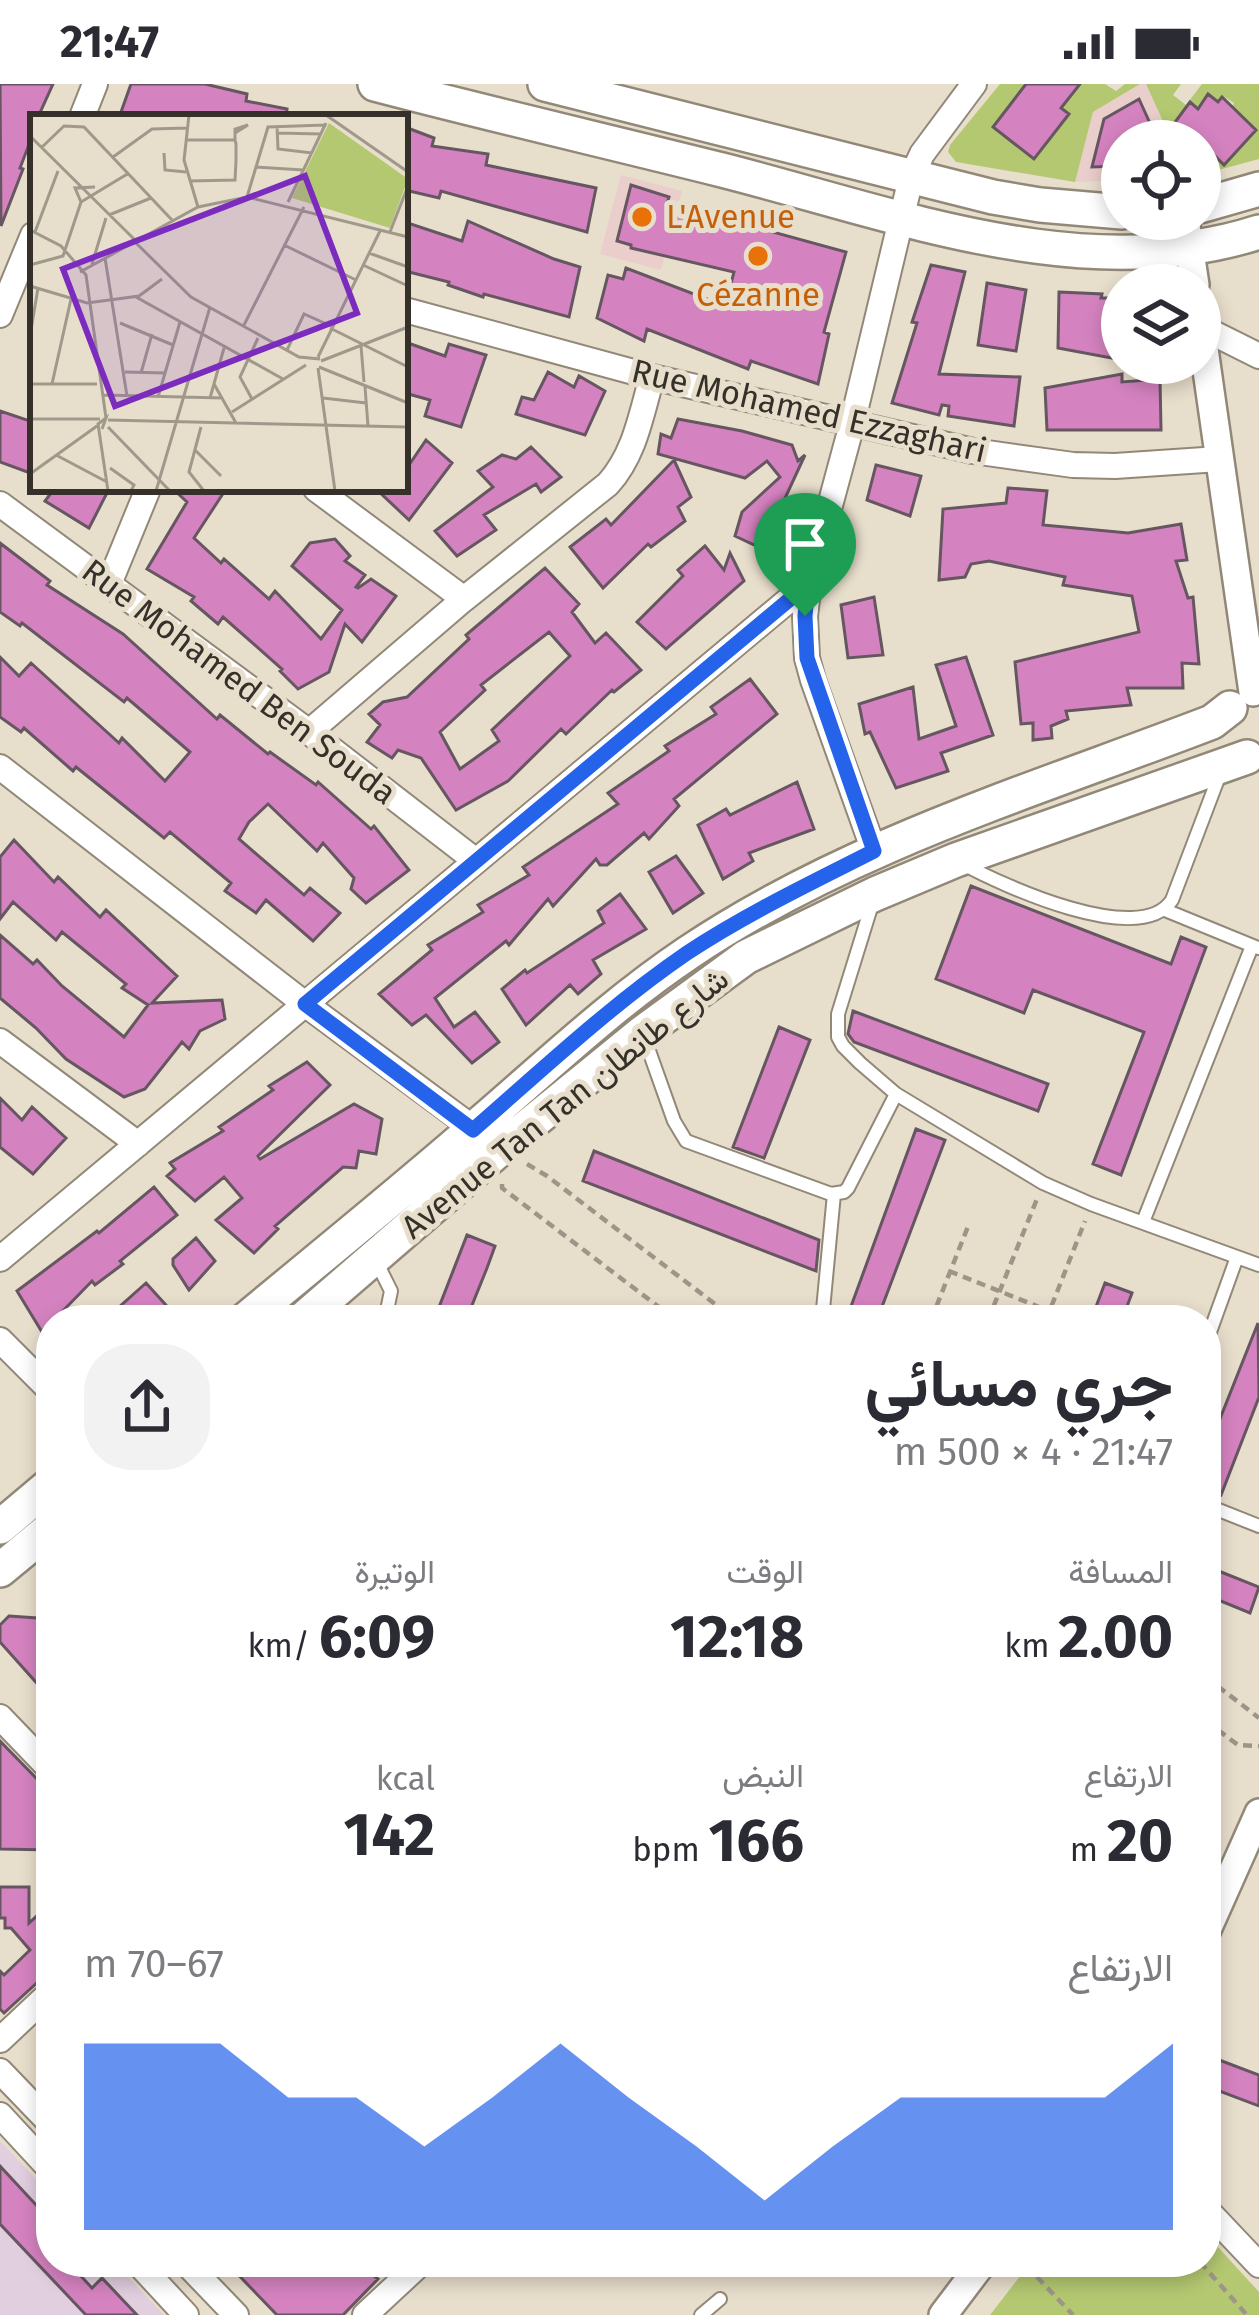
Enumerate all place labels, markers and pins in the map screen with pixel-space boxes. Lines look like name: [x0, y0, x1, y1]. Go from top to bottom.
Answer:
place label: L'Avenue: [666, 197, 795, 237]
marker: L'Avenue: [629, 204, 655, 230]
marker: Cézanne: [745, 243, 771, 269]
place label: Cézanne: [696, 275, 820, 315]
pin: [754, 493, 856, 616]

